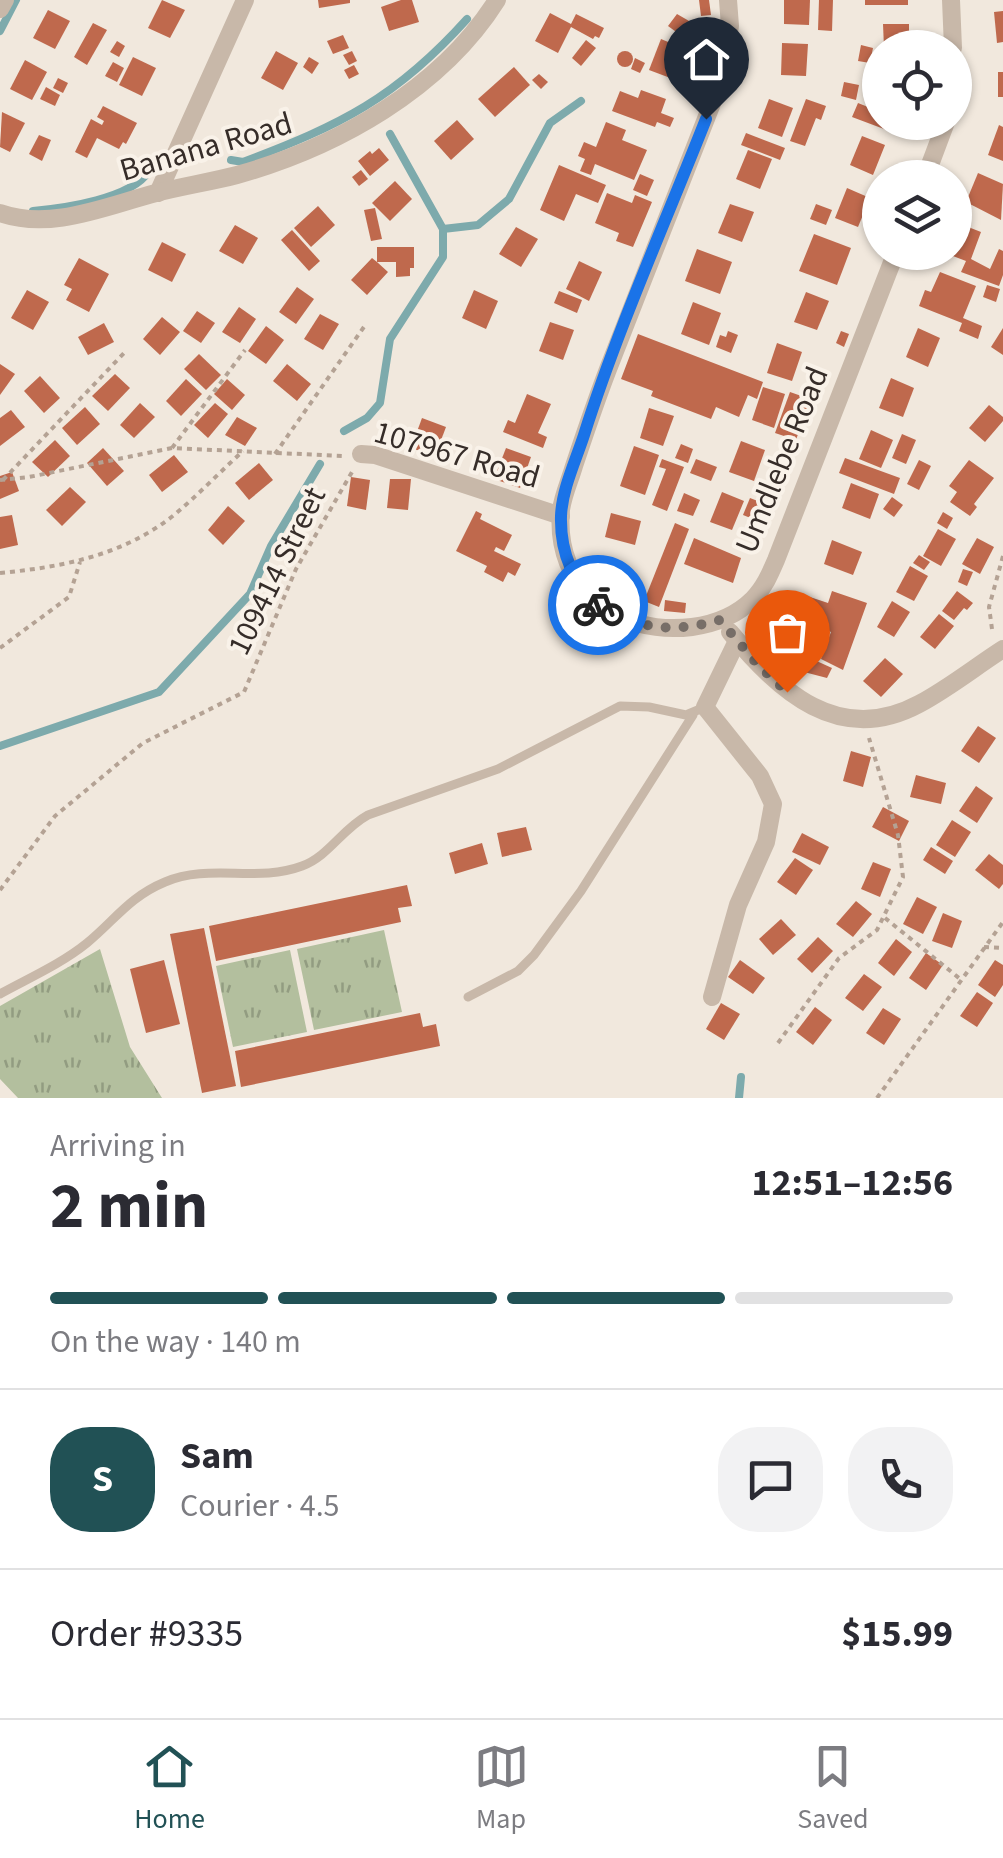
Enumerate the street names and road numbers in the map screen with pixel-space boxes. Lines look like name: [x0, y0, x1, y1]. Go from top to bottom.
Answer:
street label: Banana Road: [114, 100, 298, 194]
street label: Umdlebe Road: [724, 360, 840, 560]
street label: 107967 Road: [369, 409, 545, 501]
street label: 109414 Street: [216, 479, 338, 663]

